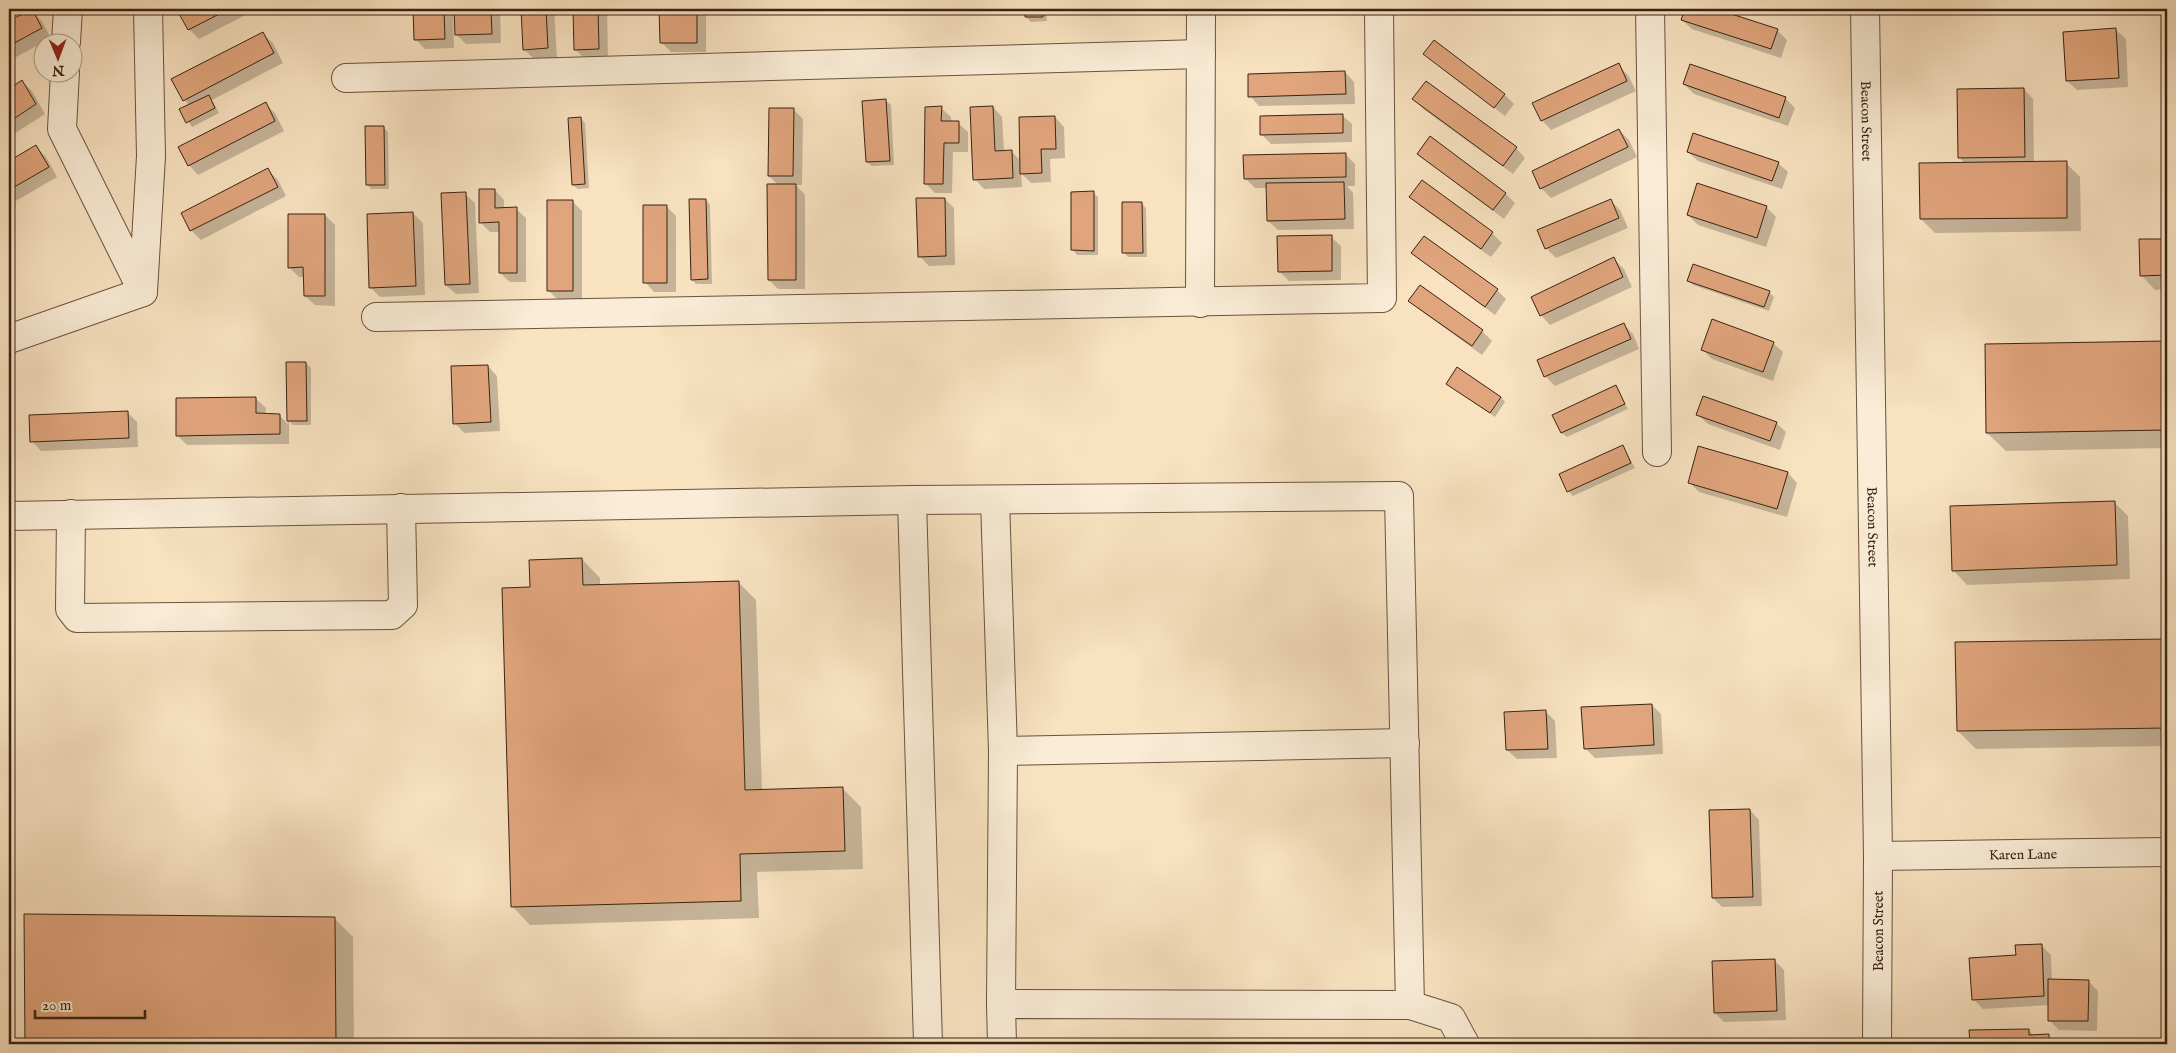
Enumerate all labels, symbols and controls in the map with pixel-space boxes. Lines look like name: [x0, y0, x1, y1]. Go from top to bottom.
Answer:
north arrow: [32, 32, 82, 82]
text: N: [52, 61, 65, 79]
street label: Beacon Street: [1856, 81, 1875, 162]
street label: Beacon Street: [1862, 487, 1882, 568]
street label: Karen Lane: [1989, 846, 2058, 864]
street label: Beacon Street: [1870, 891, 1888, 971]
scale bar: [35, 988, 145, 1020]
text: 20 m: [42, 996, 72, 1015]

